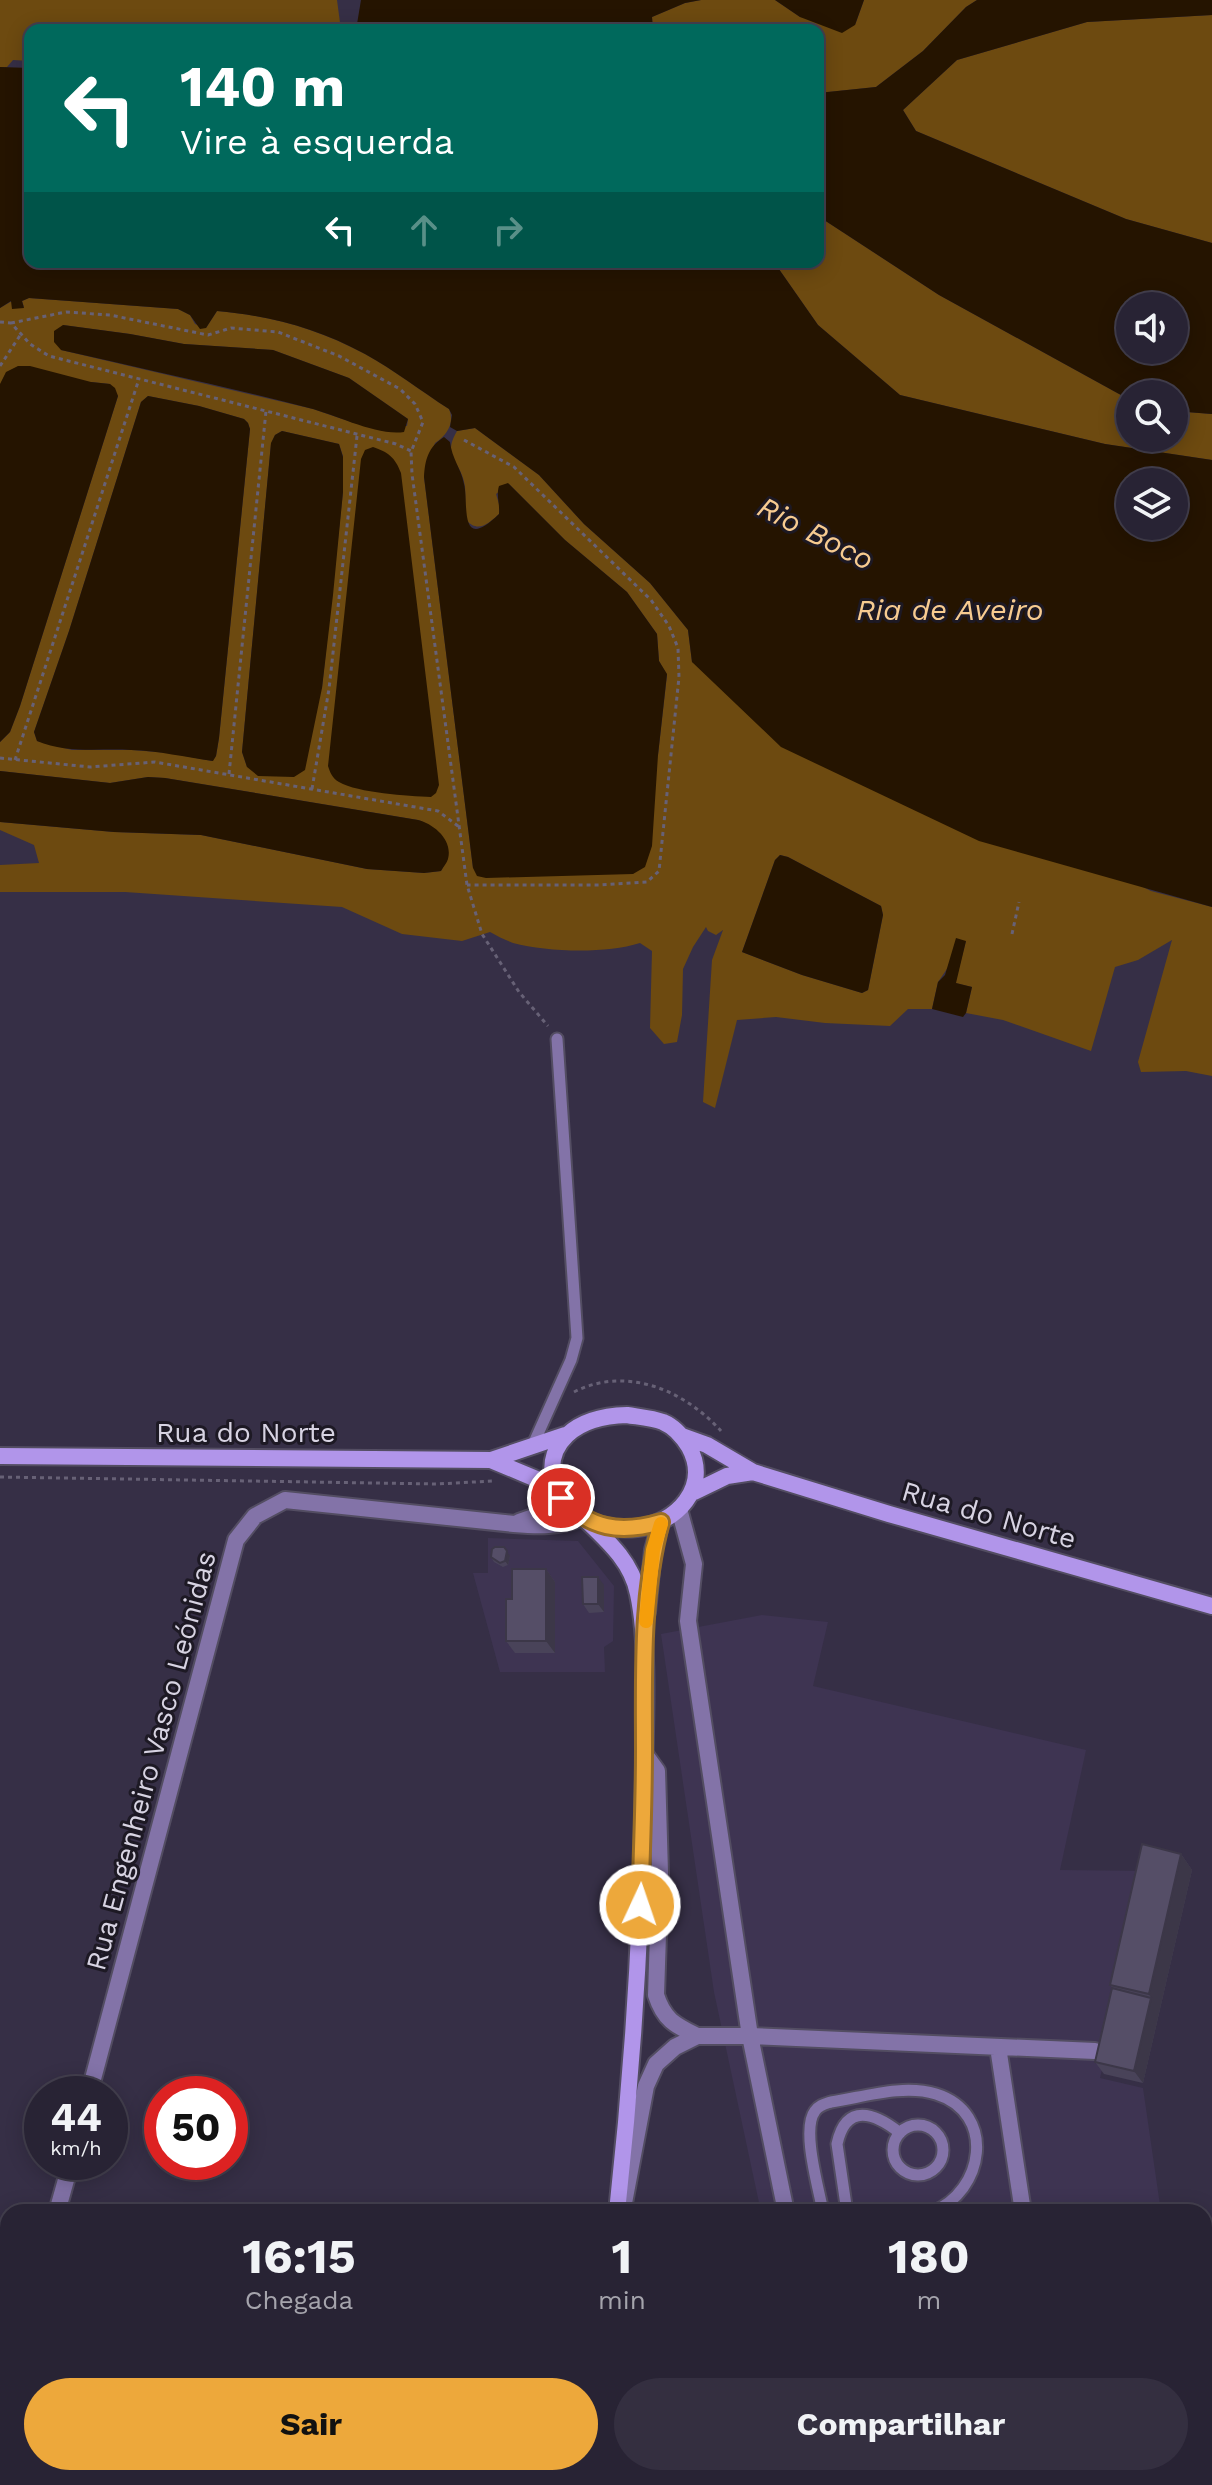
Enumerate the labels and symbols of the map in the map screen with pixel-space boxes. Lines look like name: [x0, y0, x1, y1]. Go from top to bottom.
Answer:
water label: Rio Boco: [752, 489, 880, 577]
water label: Ria de Aveiro: [856, 592, 1044, 627]
street label: Rua do Norte: [156, 1416, 336, 1449]
pin: [527, 1464, 595, 1532]
street label: Rua do Norte: [898, 1474, 1080, 1556]
street label: Rua Engenheiro Vasco Leónidas: [79, 1548, 223, 1974]
position arrow: [598, 1863, 682, 1947]
speed limit sign: 50: [144, 2076, 248, 2180]

